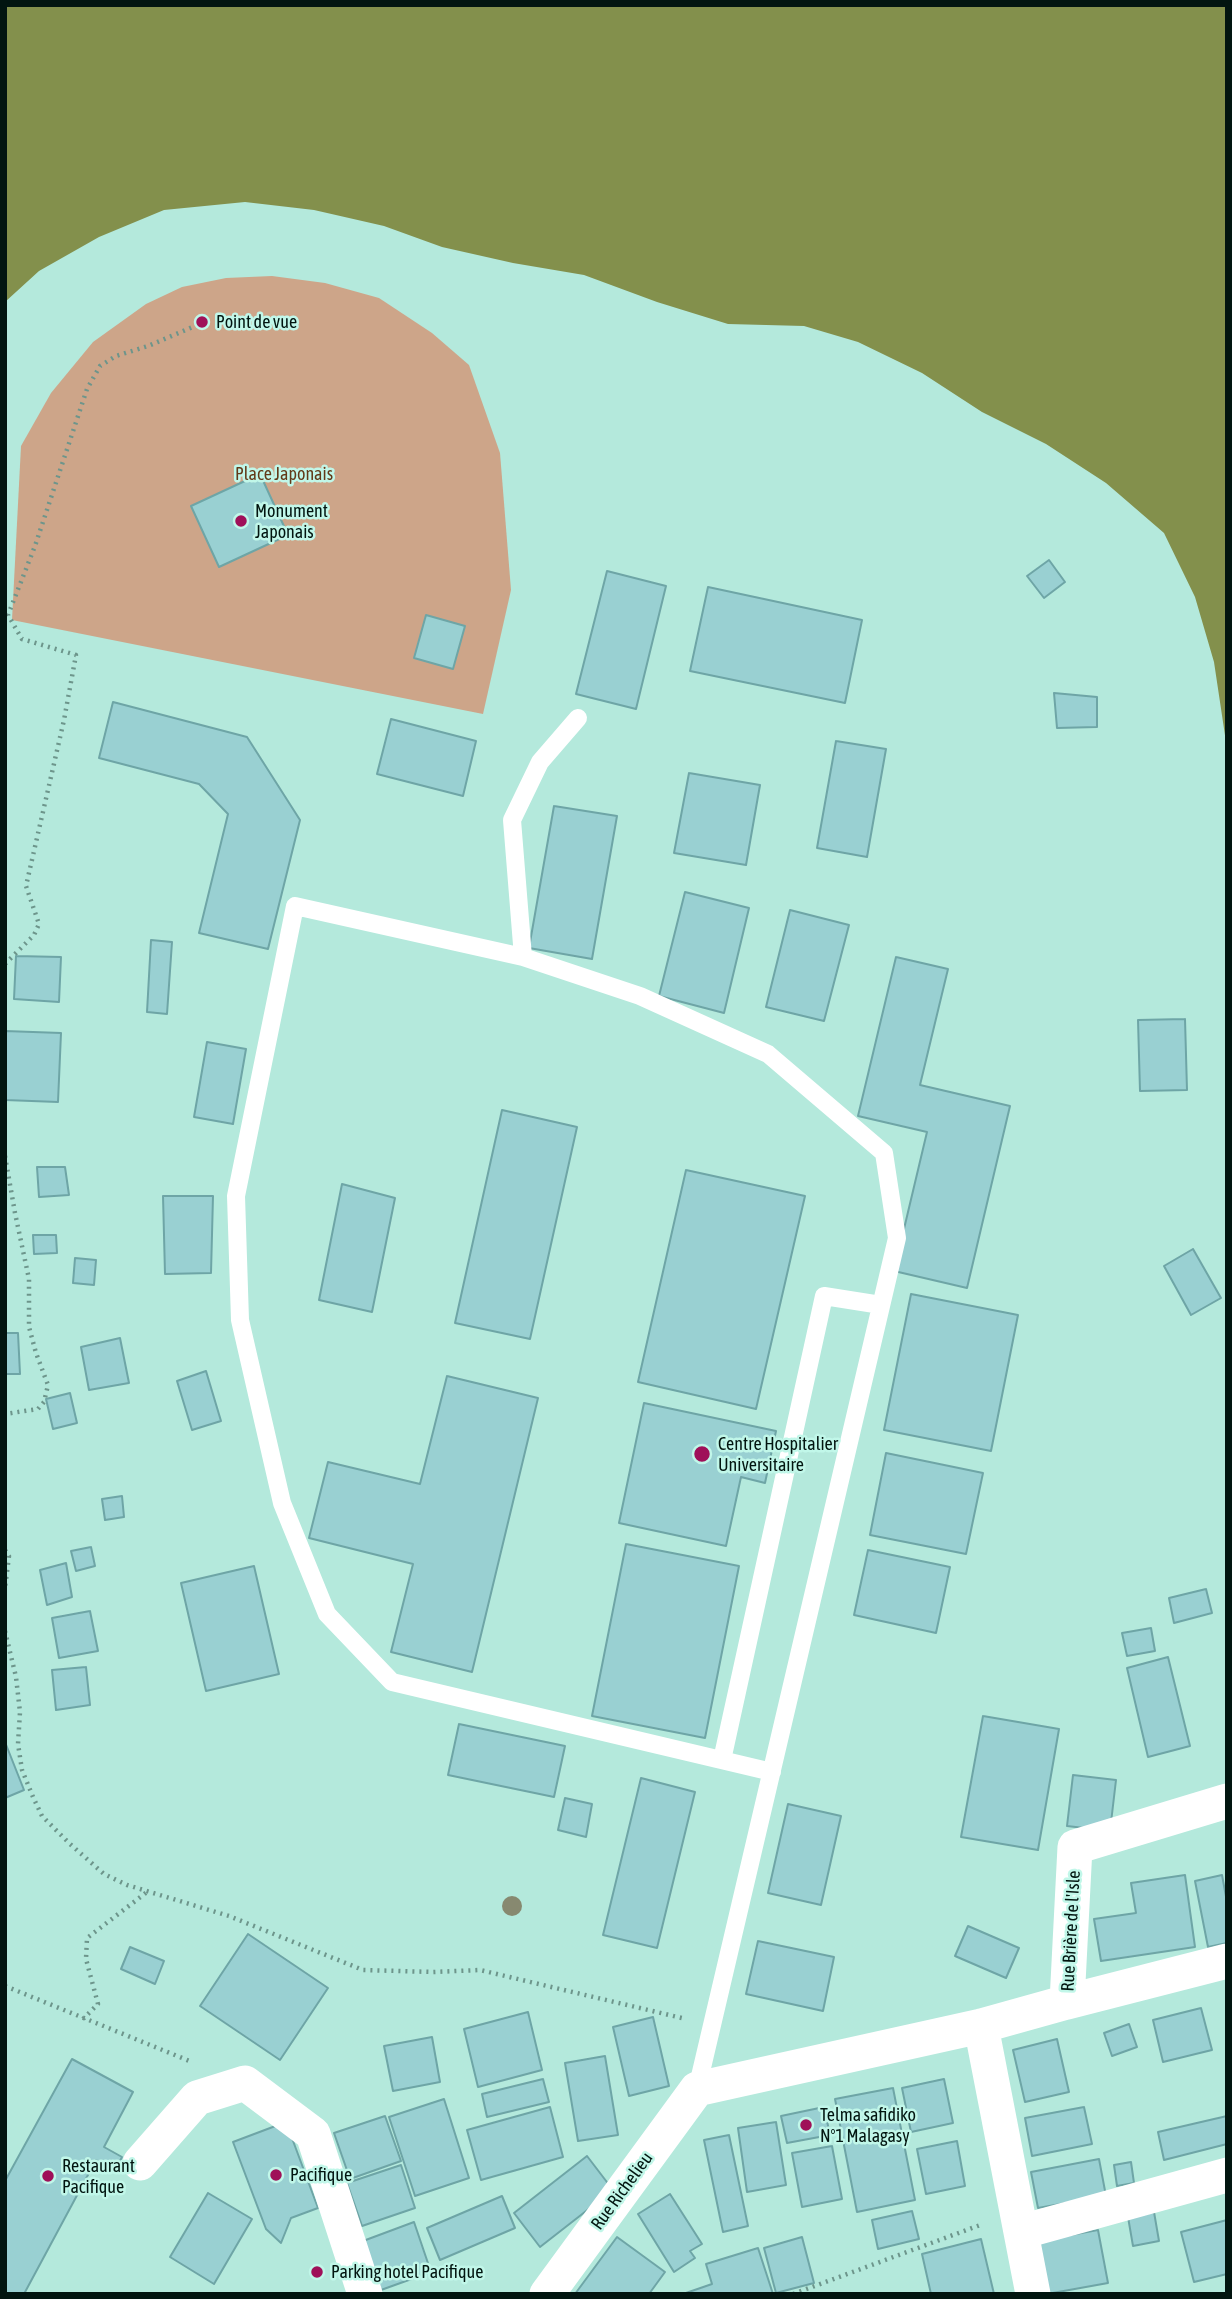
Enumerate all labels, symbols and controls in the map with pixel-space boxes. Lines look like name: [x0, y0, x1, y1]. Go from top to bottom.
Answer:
place label: Point de vue: [216, 311, 297, 333]
marker: Point de vue: [194, 314, 210, 330]
park label: Place Japonais: [235, 463, 333, 485]
place label: Monument Japonais: [255, 500, 328, 542]
marker: Monument Japonais: [233, 513, 249, 529]
place label: Centre Hospitalier Universitaire: [718, 1433, 838, 1476]
marker: Centre Hospitalier Universitaire: [692, 1444, 712, 1464]
street label: Rue Brière de l'Isle: [1057, 1870, 1085, 1992]
place label: Telma safidiko N°1 Malagasy: [820, 2104, 916, 2146]
marker: Telma safidiko N°1 Malagasy: [798, 2117, 814, 2133]
street label: Rue Richelieu: [587, 2148, 657, 2234]
place label: Restaurant Pacifique: [62, 2155, 135, 2198]
place label: Pacifique: [290, 2164, 352, 2186]
marker: Pacifique: [268, 2167, 284, 2183]
marker: Restaurant Pacifique: [40, 2168, 56, 2184]
place label: Parking hotel Pacifique: [331, 2261, 483, 2283]
marker: Parking hotel Pacifique: [309, 2264, 325, 2280]

